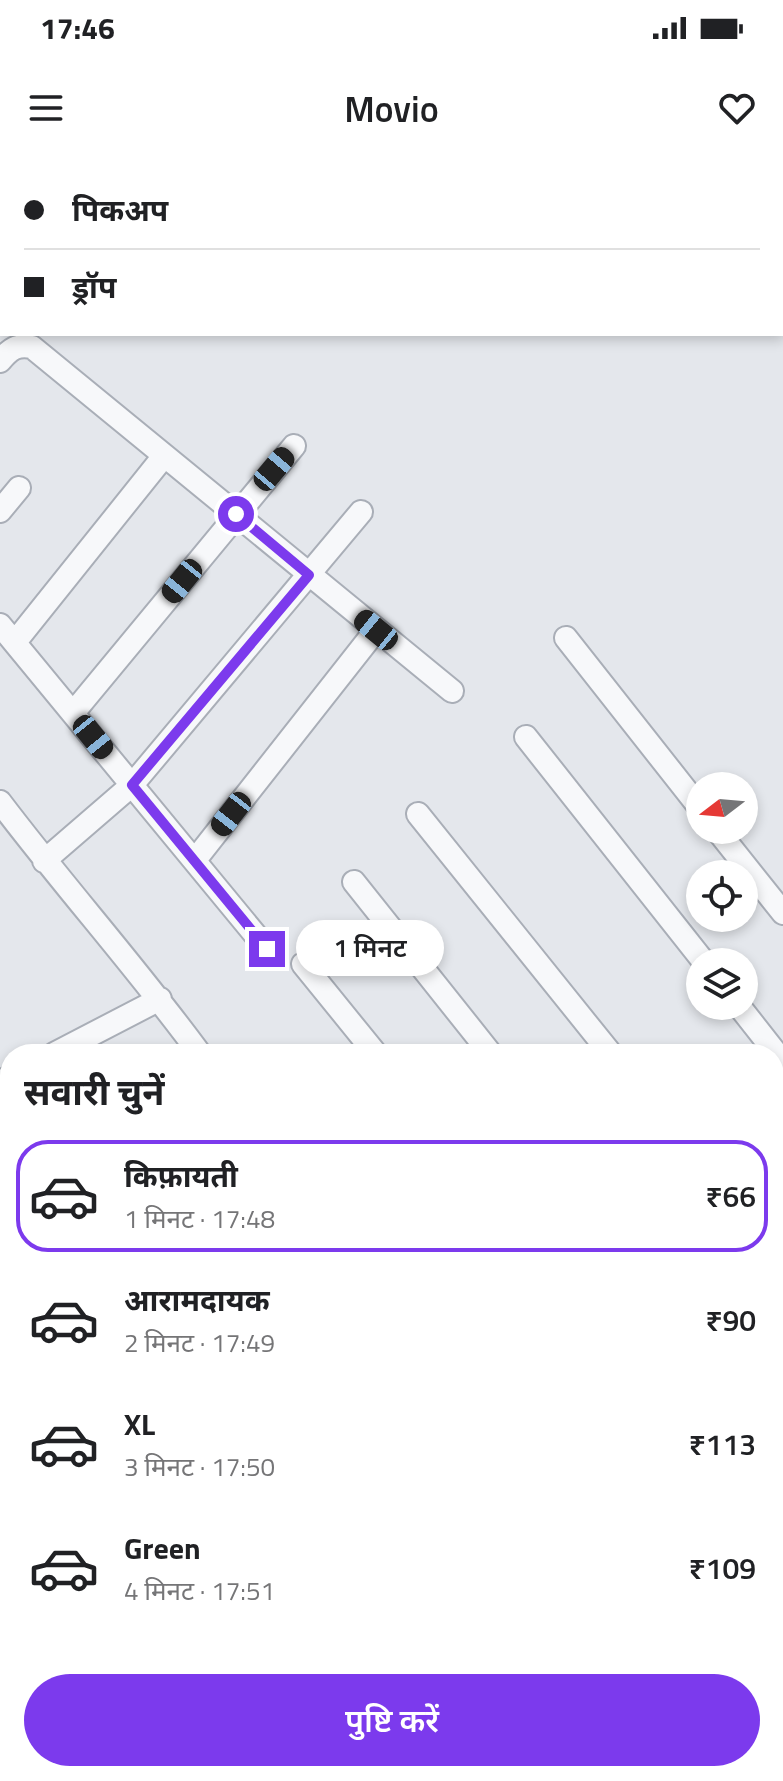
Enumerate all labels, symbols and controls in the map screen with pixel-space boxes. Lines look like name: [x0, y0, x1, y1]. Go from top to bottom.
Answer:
text: 17:46: [40, 5, 115, 51]
text: Movio: [344, 81, 439, 136]
icon: menu: [24, 86, 68, 130]
icon: heart: [715, 86, 759, 130]
text: पिकअप: [72, 187, 168, 233]
text: ड्रॉप: [72, 264, 116, 310]
car: [249, 443, 299, 495]
route start: [218, 496, 254, 532]
car: [158, 555, 206, 607]
car: [350, 606, 402, 654]
car: [69, 711, 117, 763]
north arrow: [686, 772, 758, 844]
map controls: [686, 772, 758, 1020]
car: [207, 788, 255, 840]
button: locate: [686, 860, 758, 932]
callout: 1 मिनट: [295, 921, 443, 977]
text: 1 मिनट: [333, 928, 407, 967]
route end: [249, 931, 285, 967]
button: layers: [686, 948, 758, 1020]
text: सवारी चुनें: [24, 1064, 164, 1119]
text: किफ़ायती: [124, 1153, 238, 1199]
icon: car: [28, 1160, 100, 1232]
text: ₹66: [705, 1173, 756, 1219]
text: 1 मिनट · 17:48: [124, 1199, 275, 1238]
text: आरामदायक: [124, 1277, 270, 1323]
icon: car: [28, 1284, 100, 1356]
text: ₹90: [705, 1297, 756, 1343]
text: 2 मिनट · 17:49: [124, 1323, 275, 1362]
text: XL: [124, 1401, 155, 1447]
icon: car: [28, 1408, 100, 1480]
text: ₹113: [689, 1421, 756, 1467]
text: 3 मिनट · 17:50: [124, 1447, 275, 1486]
text: Green: [124, 1525, 201, 1571]
icon: car: [28, 1532, 100, 1604]
text: ₹109: [689, 1545, 756, 1591]
text: 4 मिनट · 17:51: [124, 1571, 275, 1610]
button: पुष्टि करें: [24, 1674, 760, 1766]

